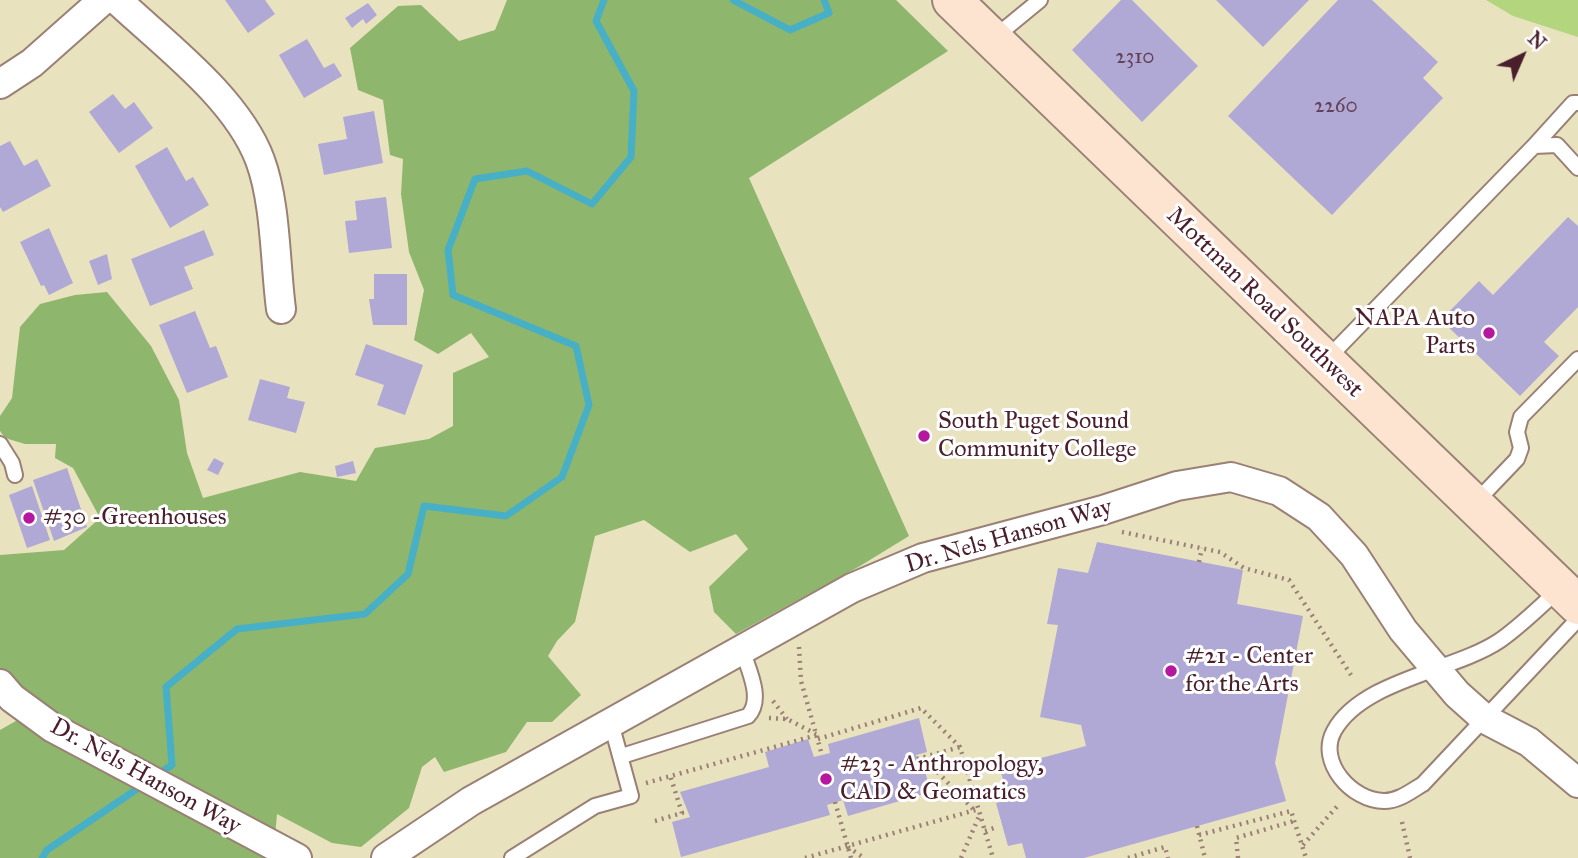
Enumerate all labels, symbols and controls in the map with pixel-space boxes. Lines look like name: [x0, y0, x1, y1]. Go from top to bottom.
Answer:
north arrow: [1487, 21, 1557, 91]
text: N: [1523, 27, 1551, 54]
house number: 2310: [1115, 45, 1155, 71]
house number: 2260: [1314, 94, 1358, 120]
street label: Mottman Road Southwest: [1160, 202, 1368, 404]
place label: NAPA Auto Parts: [1355, 305, 1475, 361]
marker: NAPA Auto Parts: [1481, 325, 1497, 341]
place label: South Puget Sound Community College: [938, 408, 1137, 464]
marker: South Puget Sound Community College: [916, 428, 932, 444]
street label: Dr. Nels Hanson Way: [902, 494, 1116, 580]
place label: #30 -Greenhouses: [43, 504, 226, 532]
marker: #30 -Greenhouses: [21, 510, 37, 526]
place label: #21 - Center for the Arts: [1185, 643, 1313, 699]
marker: #21 - Center for the Arts: [1163, 663, 1179, 679]
street label: Dr. Nels Hanson Way: [45, 713, 245, 841]
place label: #23 - Anthropology, CAD & Geomatics: [840, 751, 1044, 807]
marker: #23 - Anthropology, CAD & Geomatics: [818, 771, 834, 787]

